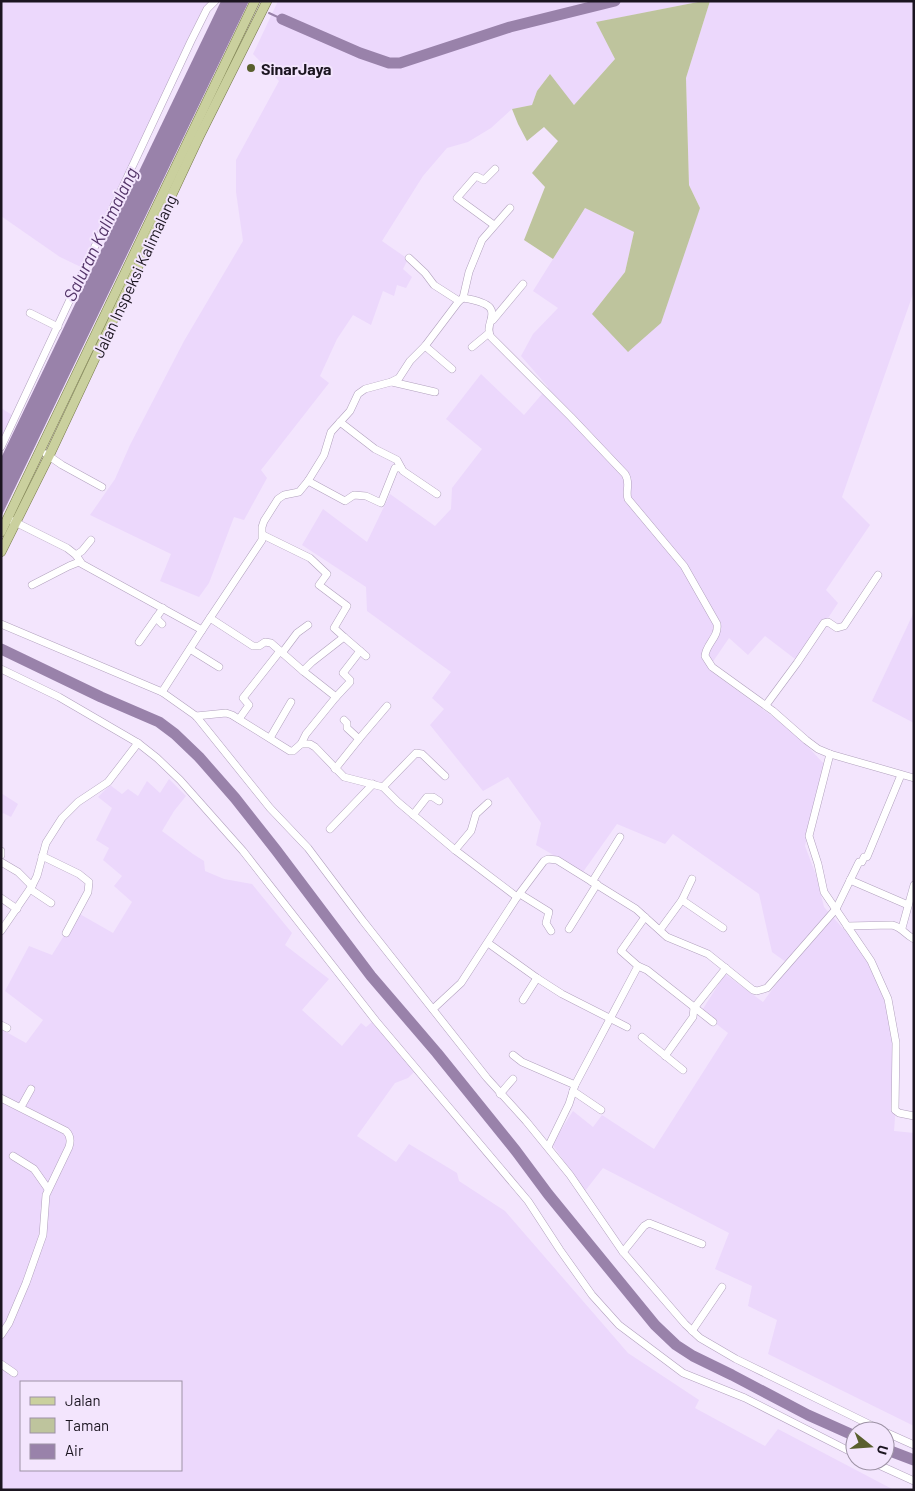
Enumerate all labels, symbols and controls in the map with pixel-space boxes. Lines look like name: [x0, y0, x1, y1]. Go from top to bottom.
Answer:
place label: SinarJaya: [261, 59, 332, 78]
marker: SinarJaya: [245, 62, 257, 74]
water label: Saluran Kalimalang: [58, 163, 142, 305]
street label: Jalan Inspeksi Kalimalang: [88, 191, 180, 361]
legend: [20, 1381, 182, 1471]
text: Jalan: [65, 1391, 101, 1409]
text: Taman: [65, 1416, 109, 1434]
north arrow: [845, 1421, 895, 1471]
text: Air: [65, 1441, 84, 1459]
text: U: [873, 1443, 892, 1457]

